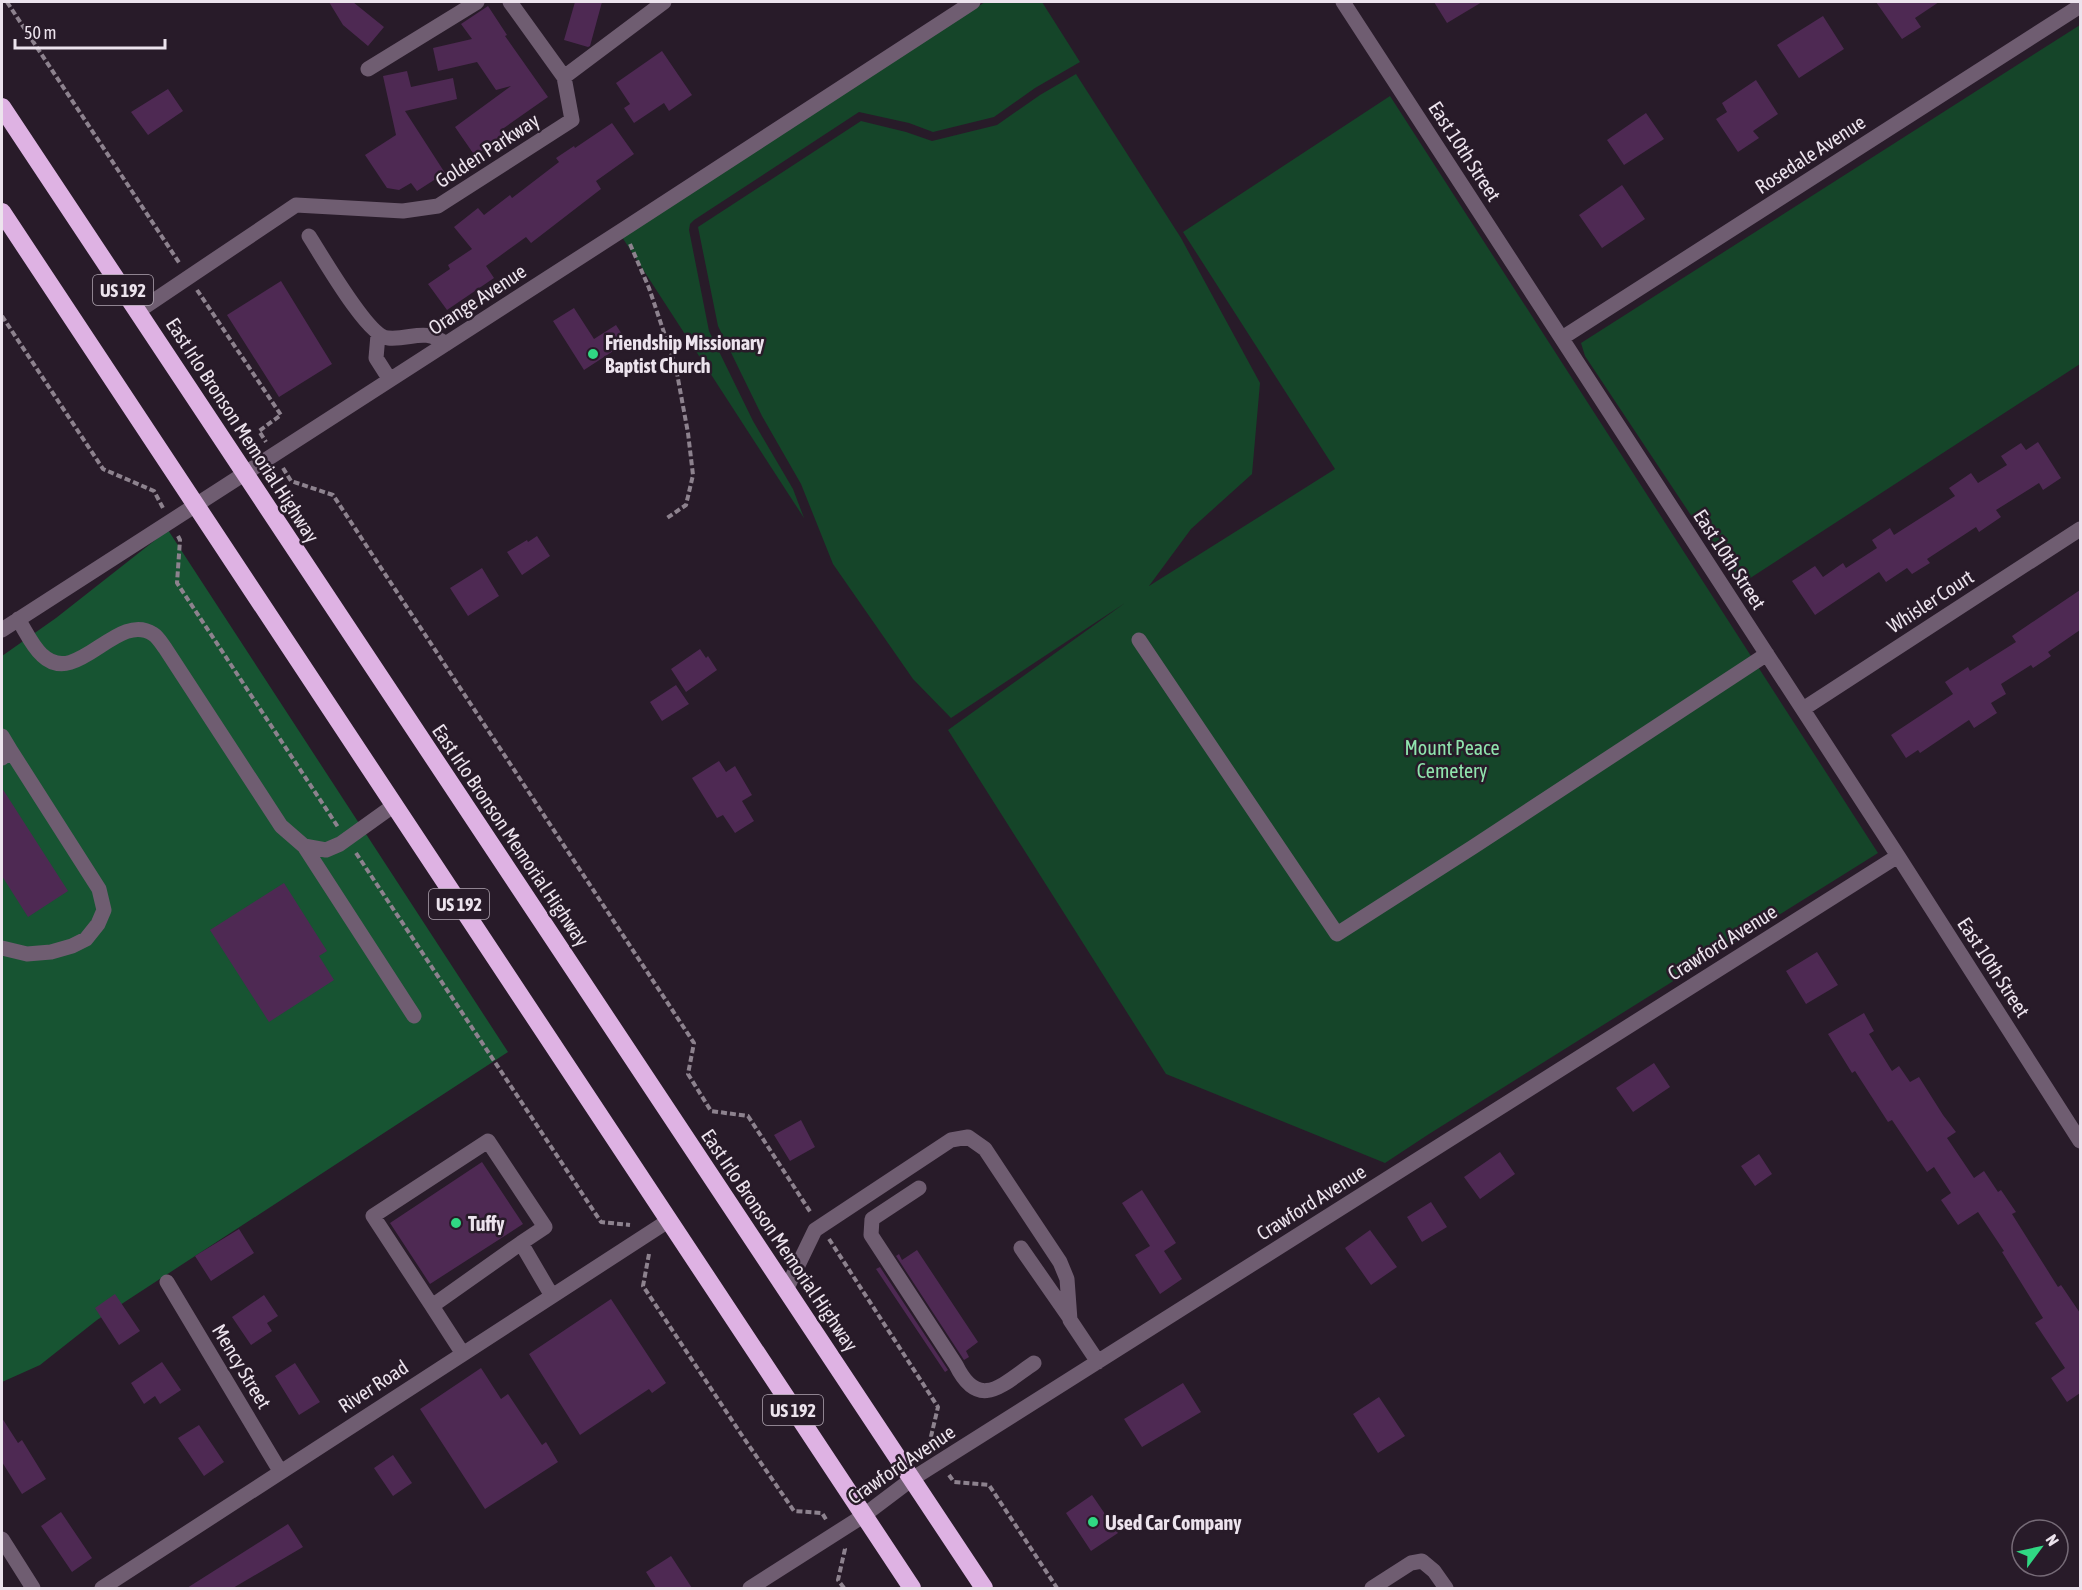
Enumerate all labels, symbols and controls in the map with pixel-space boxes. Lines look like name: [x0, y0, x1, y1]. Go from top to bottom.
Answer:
scale bar: [15, 12, 165, 50]
text: 50 m: [24, 22, 56, 43]
street label: East 10th Street: [1424, 97, 1506, 205]
street label: Golden Parkway: [431, 108, 543, 192]
street label: Rosedale Avenue: [1751, 110, 1869, 198]
street label: Orange Avenue: [424, 259, 530, 339]
road number: US 192: [93, 275, 153, 305]
street label: East Irlo Bronson Memorial Highway: [162, 313, 324, 547]
place label: Friendship Missionary Baptist Church: [605, 331, 765, 377]
marker: Friendship Missionary Baptist Church: [586, 347, 600, 361]
street label: East 10th Street: [1689, 505, 1771, 613]
street label: Whisler Court: [1883, 564, 1978, 637]
street label: East Irlo Bronson Memorial Highway: [428, 720, 594, 950]
park label: Mount Peace Cemetery: [1404, 736, 1500, 782]
road number: US 192: [429, 889, 489, 919]
street label: Crawford Avenue: [1663, 899, 1781, 985]
street label: East 10th Street: [1953, 913, 2035, 1021]
street label: East Irlo Bronson Memorial Highway: [697, 1125, 863, 1355]
street label: Crawford Avenue: [1252, 1159, 1370, 1245]
place label: Tuffy: [468, 1212, 505, 1235]
marker: Tuffy: [449, 1216, 463, 1230]
street label: Mency Street: [208, 1320, 276, 1413]
street label: River Road: [334, 1355, 412, 1417]
road number: US 192: [763, 1395, 823, 1425]
street label: Crawford Avenue: [843, 1420, 959, 1508]
place label: Used Car Company: [1105, 1511, 1242, 1534]
marker: Used Car Company: [1086, 1515, 1100, 1529]
north arrow: [2010, 1518, 2070, 1578]
text: N: [2042, 1531, 2063, 1549]

